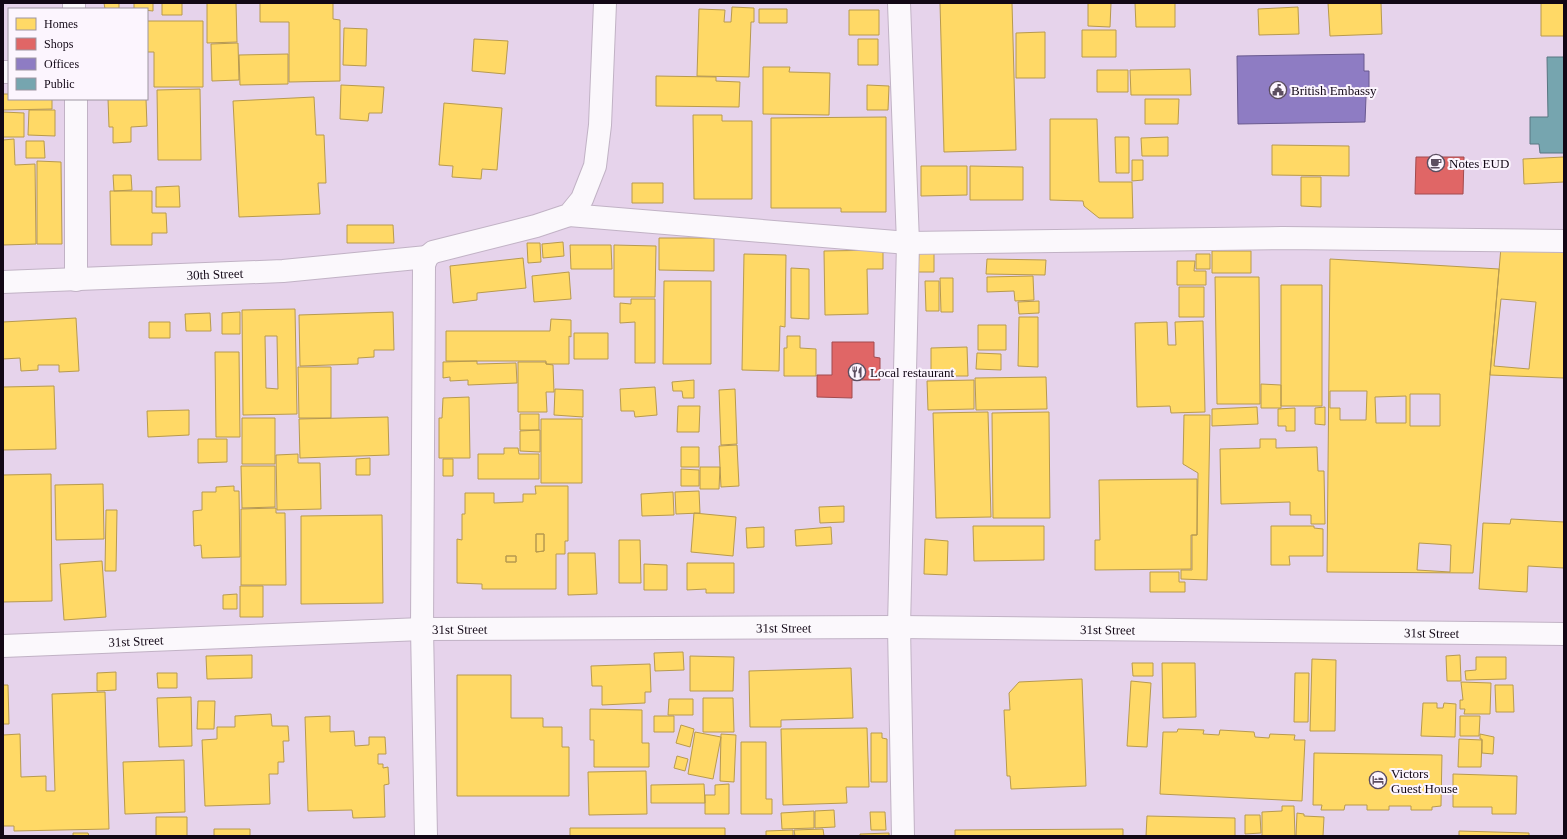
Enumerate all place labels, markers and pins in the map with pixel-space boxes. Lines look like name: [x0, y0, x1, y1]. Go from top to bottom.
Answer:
public building icon: British Embassy: [1268, 80, 1288, 100]
place label: British Embassy: [1291, 83, 1377, 98]
cafe icon: Notes EUD: [1426, 153, 1446, 173]
place label: Notes EUD: [1449, 156, 1509, 171]
restaurant icon: Local restaurant: [847, 362, 867, 382]
place label: Local restaurant: [870, 365, 954, 380]
place label: Victors Guest House: [1391, 766, 1458, 796]
hotel icon: Victors Guest House: [1368, 770, 1388, 790]

